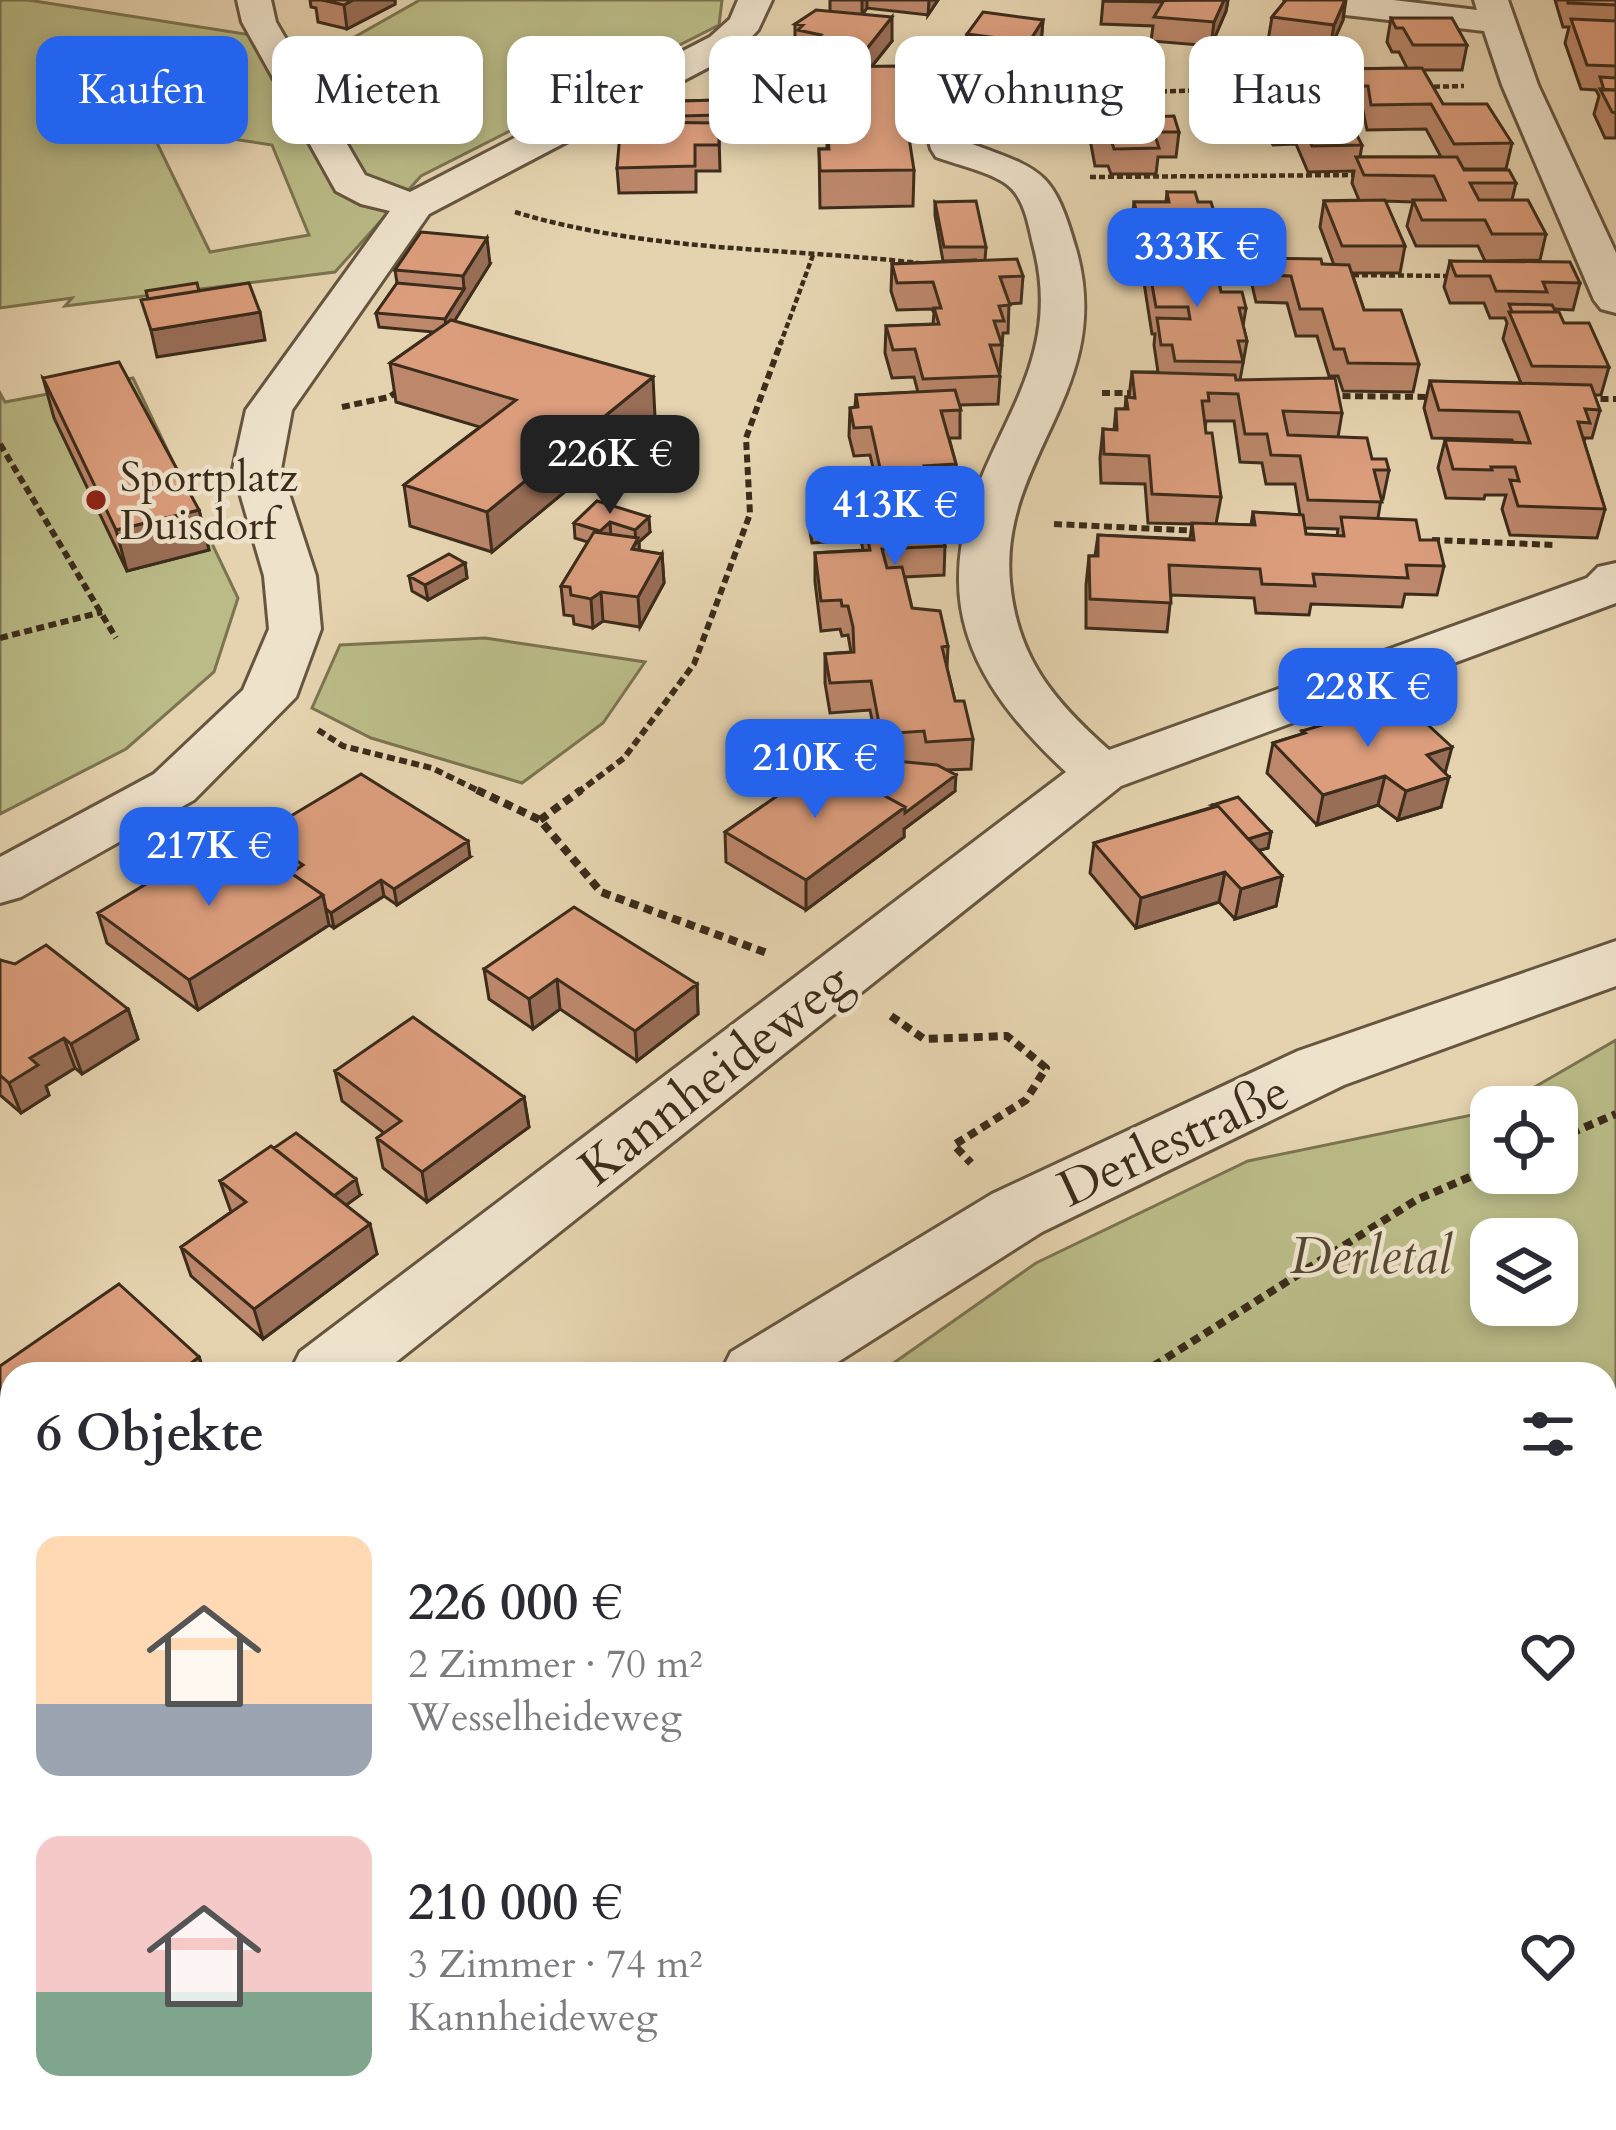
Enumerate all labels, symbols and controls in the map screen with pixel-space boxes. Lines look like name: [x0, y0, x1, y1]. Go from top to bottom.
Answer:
chip: Kaufen: [36, 36, 248, 144]
chip: Mieten: [272, 36, 483, 144]
chip: Filter: [507, 36, 685, 144]
chip: Neu: [709, 36, 871, 144]
chip: Wohnung: [895, 36, 1165, 144]
chip: Haus: [1189, 36, 1364, 144]
pin: 333K €: [1099, 208, 1295, 310]
text: 333K €: [1134, 220, 1260, 273]
pin: 226K €: [512, 415, 708, 517]
text: 226K €: [547, 427, 673, 480]
place label: Sportplatz Duisdorf: [120, 449, 298, 554]
pin: 413K €: [797, 466, 993, 568]
text: 413K €: [832, 478, 958, 531]
marker: Sportplatz Duisdorf: [83, 487, 109, 513]
pin: 228K €: [1270, 648, 1466, 750]
text: 228K €: [1305, 660, 1431, 713]
pin: 210K €: [717, 719, 913, 821]
text: 210K €: [752, 731, 878, 784]
pin: 217K €: [111, 807, 307, 909]
text: 217K €: [146, 819, 272, 872]
street label: Kannheideweg: [565, 946, 866, 1203]
street label: Derlestraße: [1047, 1057, 1300, 1225]
map controls: [1470, 1086, 1578, 1326]
button: locate: [1470, 1086, 1578, 1194]
button: layers: [1470, 1218, 1578, 1326]
park label: Derletal: [1290, 1222, 1453, 1292]
text: 6 Objekte: [36, 1399, 264, 1469]
icon: filters: [1515, 1401, 1581, 1467]
text: 226 000 €: [408, 1568, 622, 1638]
icon: home: [132, 1584, 276, 1728]
icon: heart: [1515, 1623, 1581, 1689]
text: 2 Zimmer · 70 m²: [408, 1638, 702, 1691]
text: Wesselheideweg: [408, 1691, 682, 1744]
text: 210 000 €: [408, 1868, 622, 1938]
icon: home: [132, 1884, 276, 2028]
icon: heart: [1515, 1923, 1581, 1989]
text: 3 Zimmer · 74 m²: [408, 1938, 702, 1991]
text: Kannheideweg: [408, 1991, 658, 2044]

